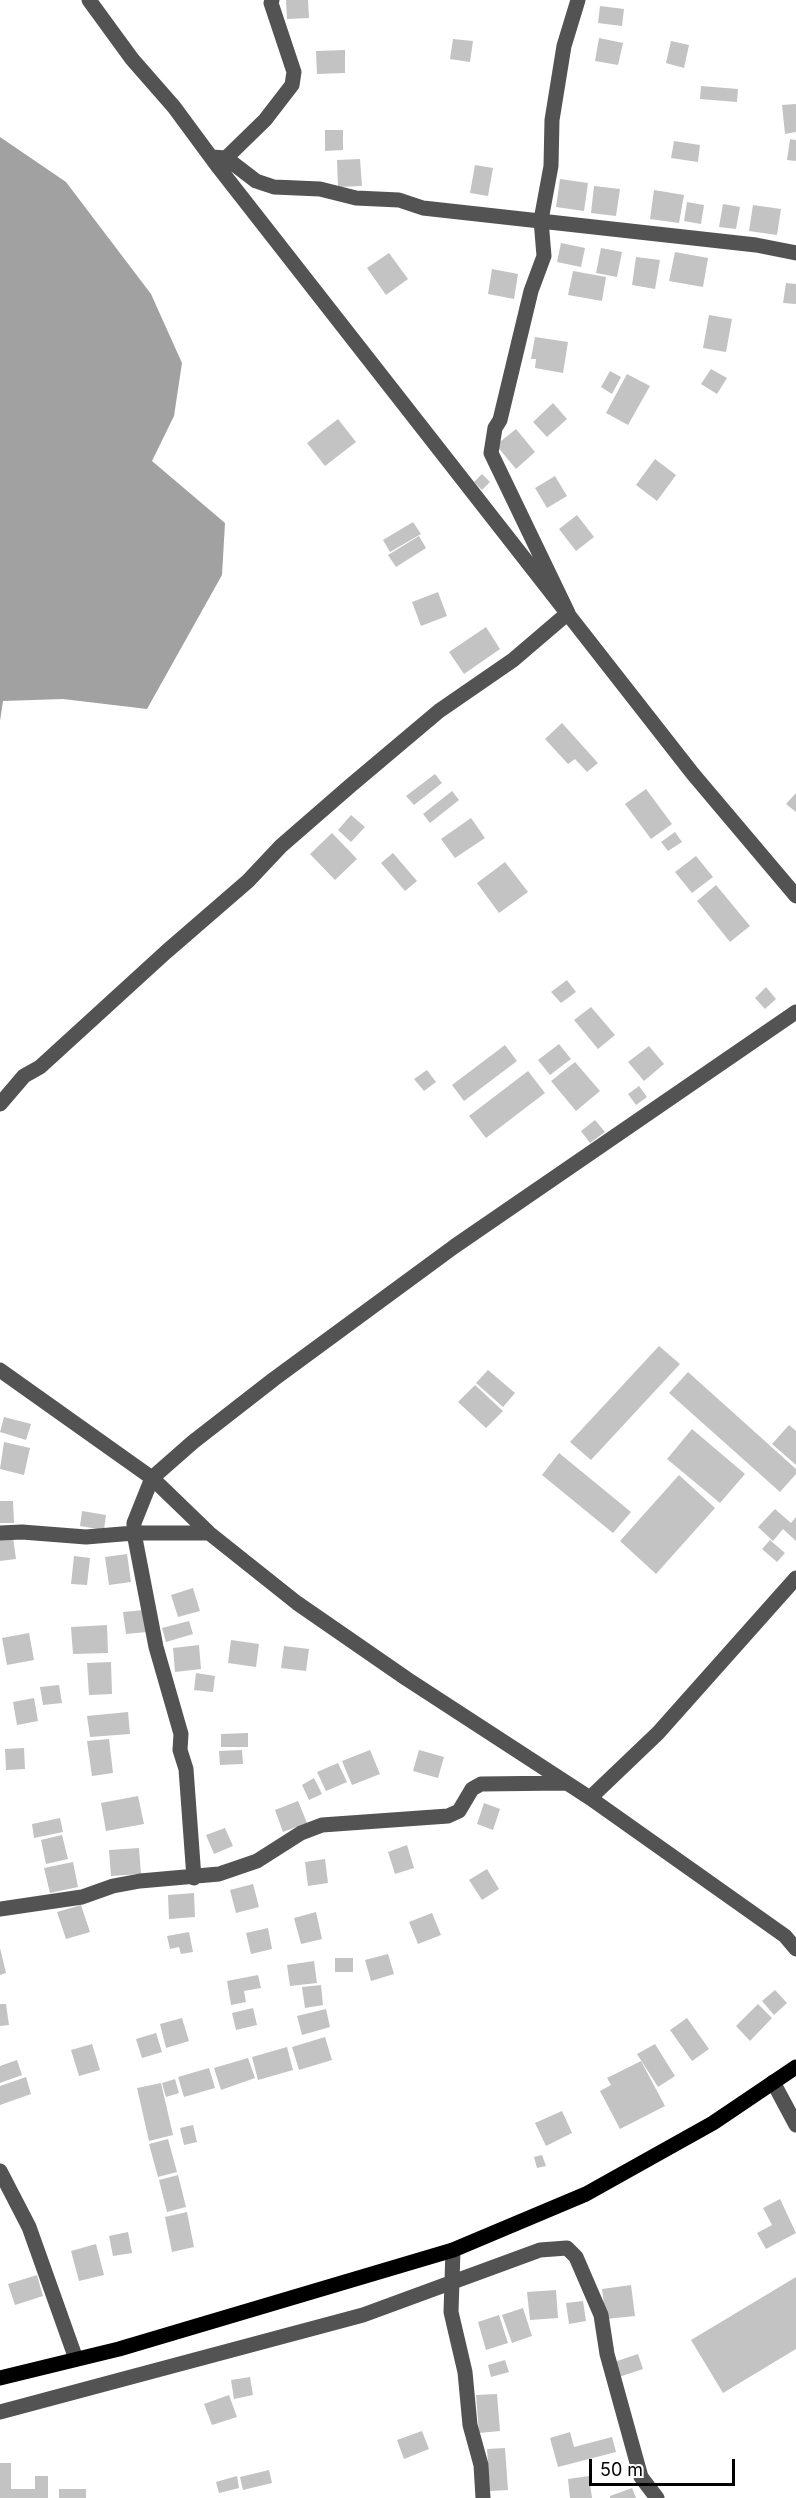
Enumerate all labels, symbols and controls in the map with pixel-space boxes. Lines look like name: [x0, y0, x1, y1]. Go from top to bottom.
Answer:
scale bar: [592, 2447, 738, 2485]
text: 50 m: [600, 2459, 643, 2480]

